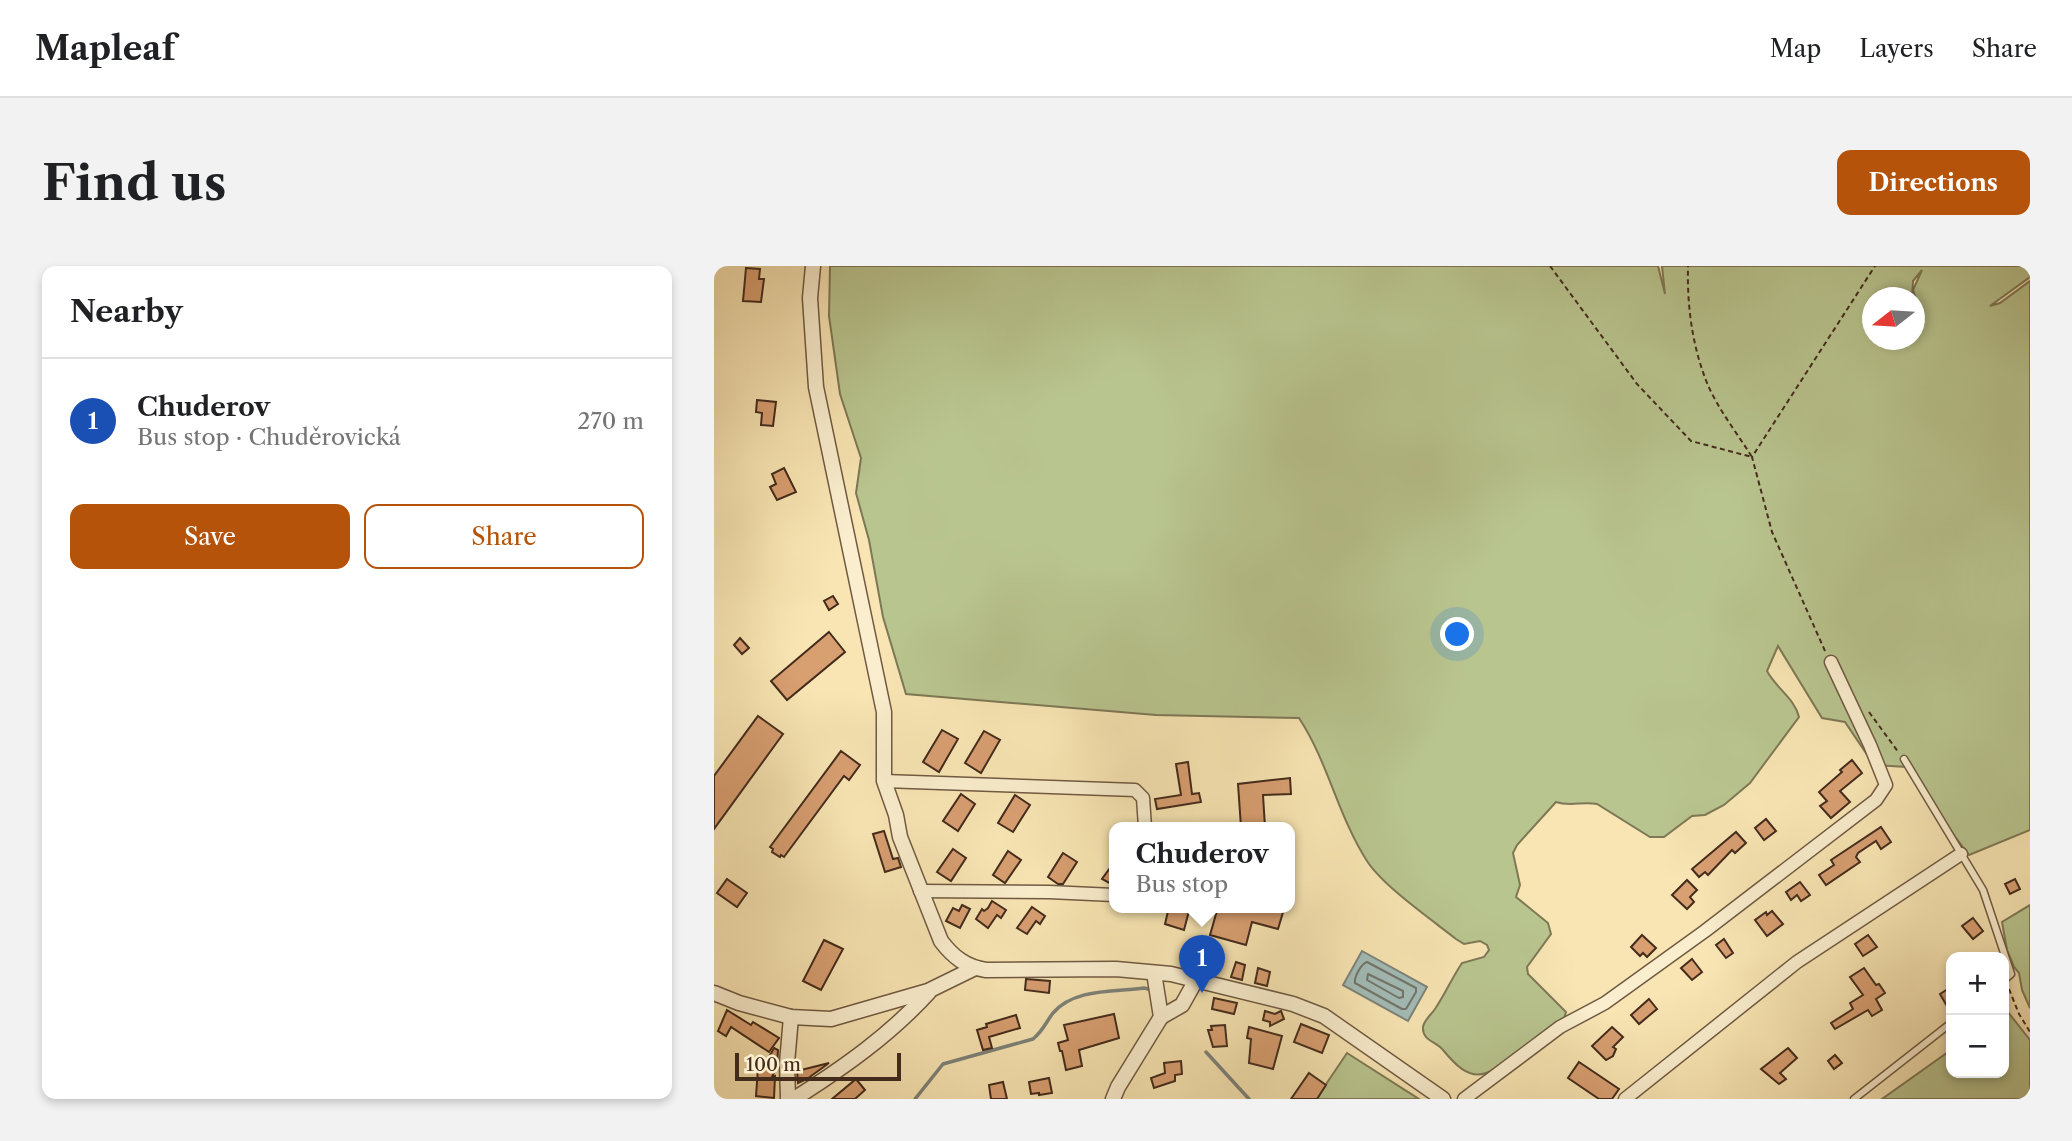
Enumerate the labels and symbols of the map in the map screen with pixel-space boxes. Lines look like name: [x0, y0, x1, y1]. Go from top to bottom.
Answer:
north arrow: [1862, 287, 1925, 350]
your location: [1440, 617, 1474, 651]
pin: 1: [1179, 935, 1225, 993]
scale bar: [735, 1050, 901, 1082]

